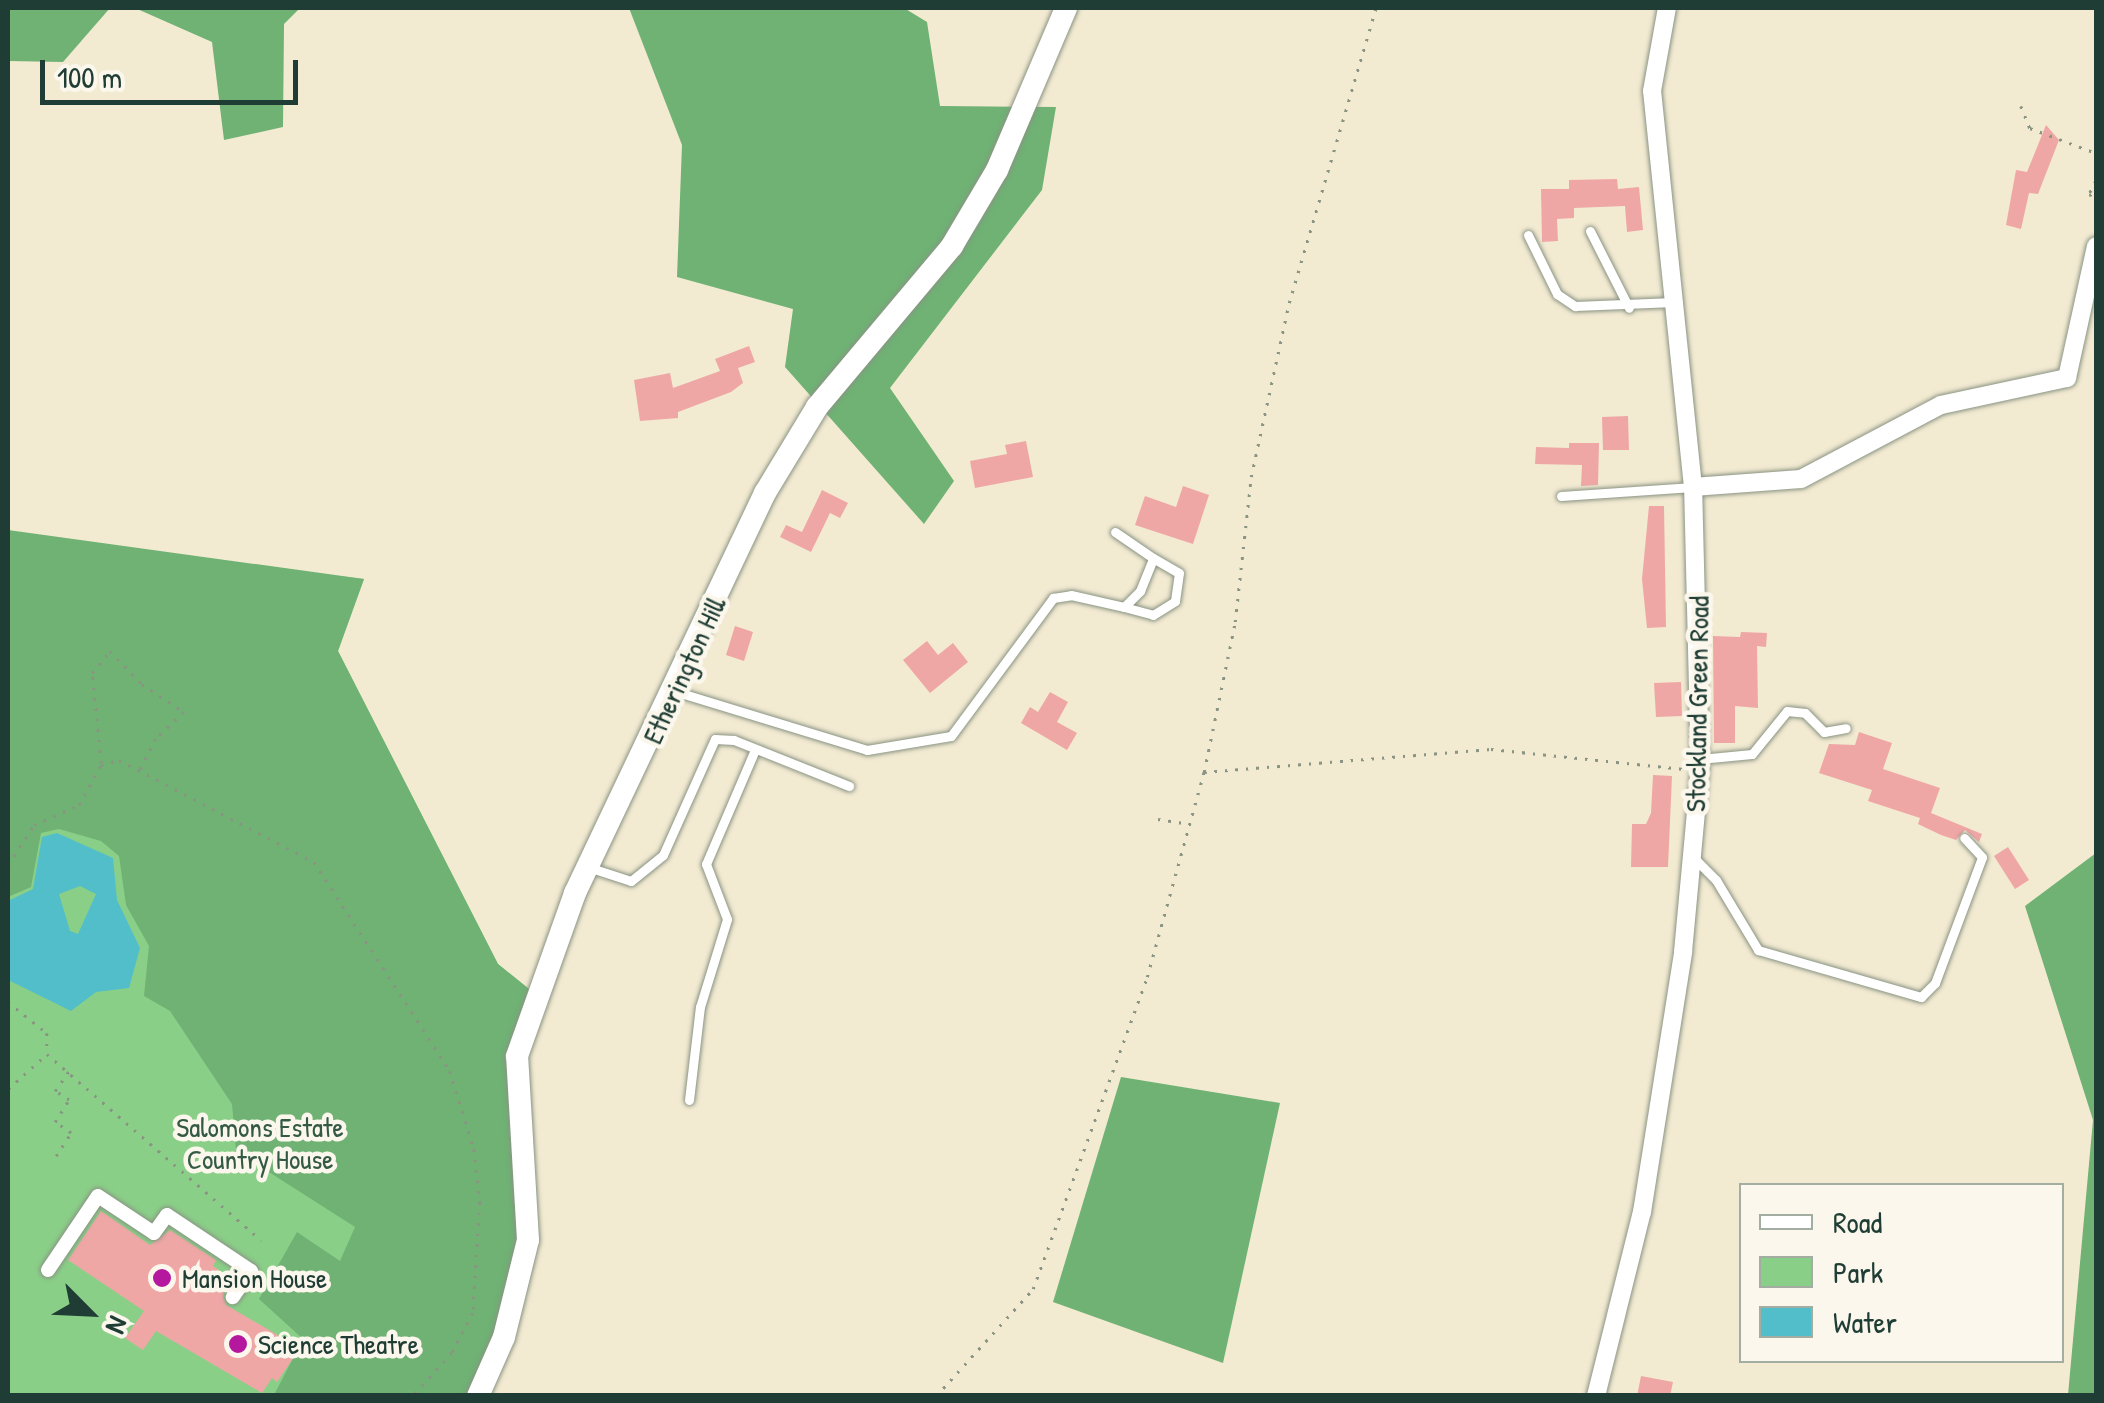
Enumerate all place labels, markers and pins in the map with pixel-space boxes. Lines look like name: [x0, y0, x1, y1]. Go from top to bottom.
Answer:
place label: Mansion House: [182, 1261, 327, 1295]
marker: Mansion House: [151, 1267, 173, 1289]
place label: Science Theatre: [258, 1327, 419, 1361]
marker: Science Theatre: [227, 1333, 249, 1355]

